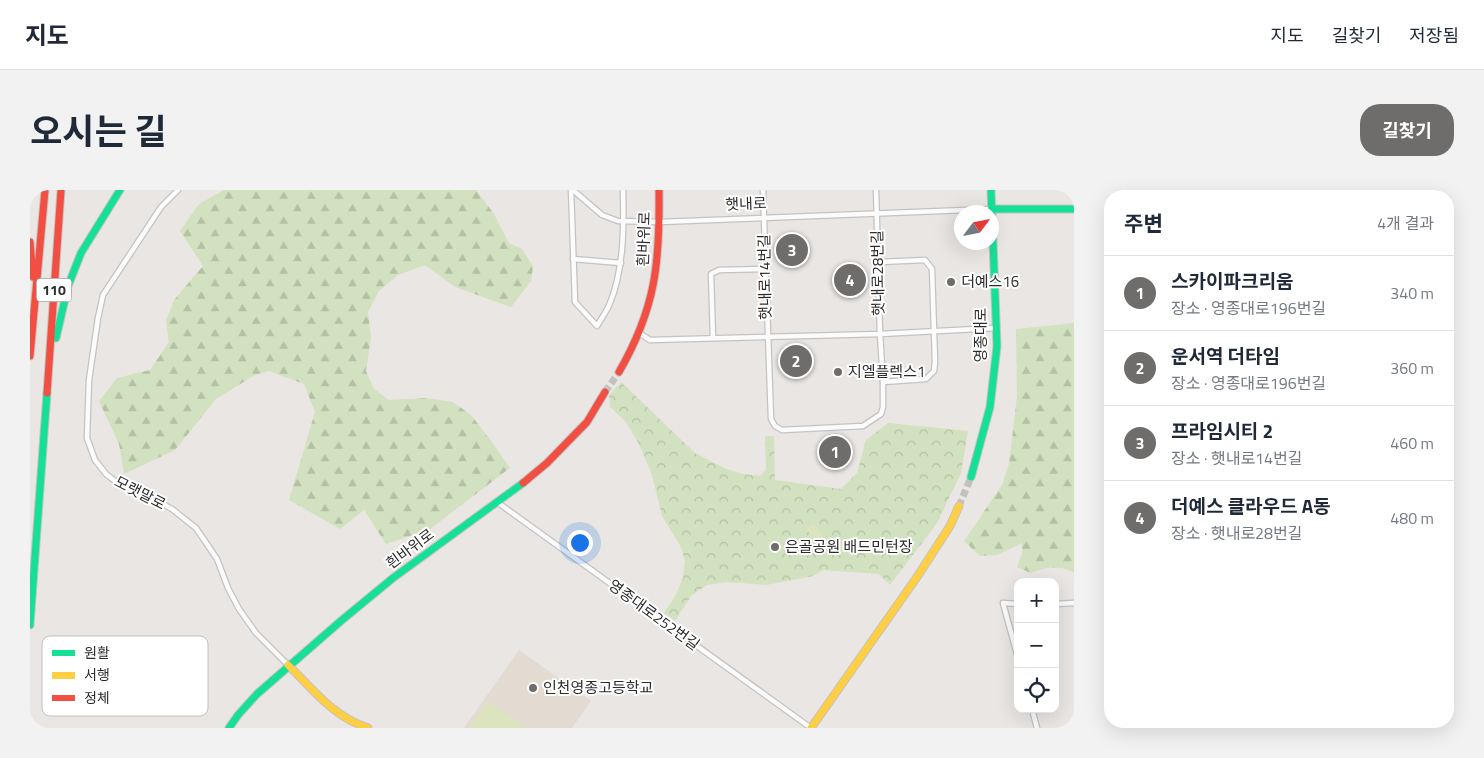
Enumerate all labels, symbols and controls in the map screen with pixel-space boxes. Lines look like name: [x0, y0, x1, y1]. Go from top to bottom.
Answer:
text: 지도: [25, 17, 69, 53]
text: 지도: [1271, 22, 1304, 49]
text: 길찾기: [1332, 22, 1381, 49]
text: 저장됨: [1409, 22, 1459, 49]
text: 오시는 길: [30, 104, 167, 158]
button: 길찾기: [1360, 104, 1454, 156]
street label: 햇내로: [725, 191, 767, 216]
north arrow: [954, 205, 999, 250]
text: 주변: [1124, 207, 1163, 239]
street label: 흰바위로: [631, 211, 656, 267]
text: 4개 결과: [1377, 211, 1434, 235]
street label: 햇내로28번길: [865, 230, 890, 316]
pin: 3: [776, 231, 808, 269]
street label: 햇내로14번길: [752, 234, 777, 320]
pin: 4: [834, 261, 866, 299]
text: 스카이파크리움: [1171, 266, 1293, 295]
place label: 더예스16: [961, 270, 1019, 293]
marker: 더예스16: [945, 276, 957, 288]
road number: 110: [36, 278, 72, 302]
text: 1: [1136, 281, 1144, 305]
text: 340 m: [1390, 281, 1434, 305]
text: 장소 · 영종대로196번길: [1171, 296, 1326, 320]
street label: 영종대로: [969, 307, 992, 363]
text: 운서역 더타임: [1171, 341, 1280, 370]
pin: 2: [780, 342, 812, 380]
text: 2: [1136, 356, 1144, 380]
text: 360 m: [1390, 356, 1434, 380]
place label: 지엘플렉스1: [848, 360, 925, 383]
marker: 지엘플렉스1: [832, 366, 844, 378]
text: 장소 · 영종대로196번길: [1171, 371, 1326, 395]
text: 프라임시티 2: [1171, 416, 1273, 445]
text: 3: [1136, 431, 1144, 455]
text: 460 m: [1390, 431, 1434, 455]
pin: 1: [819, 433, 851, 471]
text: 장소 · 햇내로14번길: [1171, 446, 1302, 470]
street label: 모랫말로: [110, 470, 170, 515]
text: 더예스 클라우드 A동: [1171, 491, 1331, 520]
text: 4: [1136, 506, 1144, 530]
text: 480 m: [1390, 506, 1434, 530]
text: 장소 · 햇내로28번길: [1171, 521, 1302, 545]
street label: 흰바위로: [381, 523, 439, 574]
your location: [567, 530, 593, 556]
place label: 은골공원 배드민턴장: [785, 535, 913, 558]
marker: 은골공원 배드민턴장: [769, 541, 781, 553]
street label: 영종대로252번길: [604, 574, 705, 656]
map controls: [1014, 578, 1059, 713]
button: +: [1014, 578, 1059, 623]
button: −: [1014, 623, 1059, 668]
legend: [42, 636, 208, 716]
text: 원활: [84, 642, 110, 663]
text: 서행: [84, 664, 110, 685]
button: locate: [1014, 668, 1059, 713]
place label: 인천영종고등학교: [543, 676, 653, 699]
marker: 인천영종고등학교: [527, 682, 539, 694]
text: 정체: [84, 687, 110, 708]

